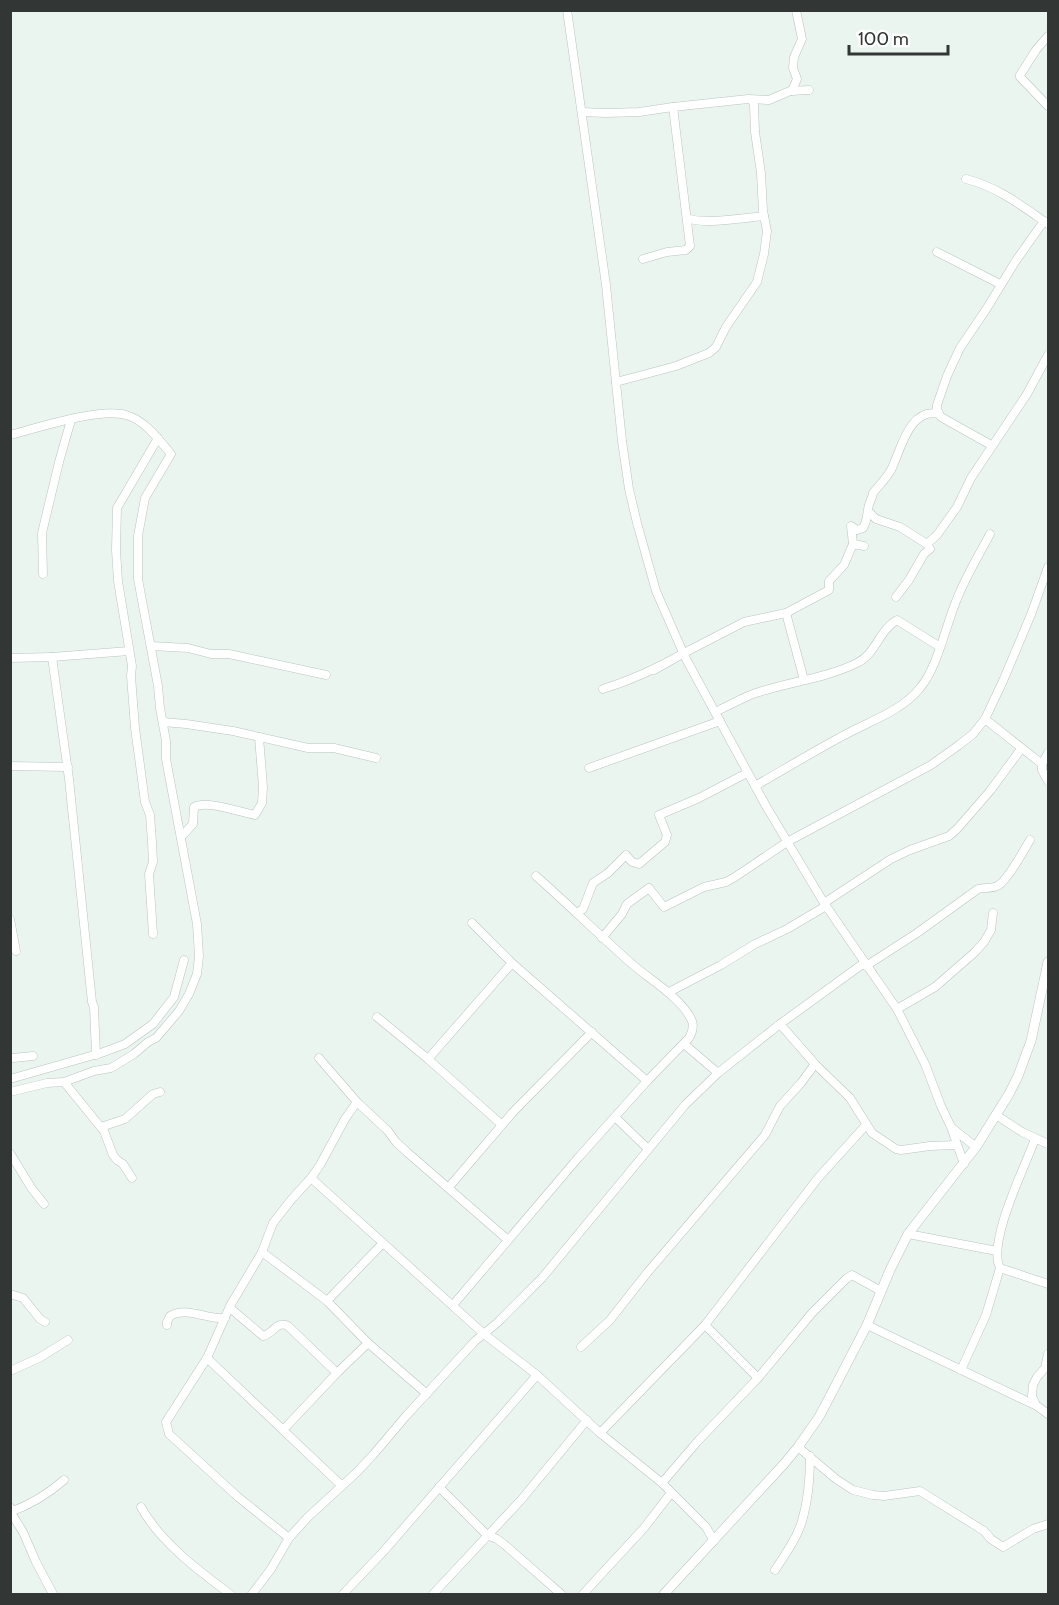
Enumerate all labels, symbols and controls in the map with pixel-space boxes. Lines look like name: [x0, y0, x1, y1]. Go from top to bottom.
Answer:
scale bar: [849, 18, 948, 56]
text: 100 m: [858, 28, 909, 50]

